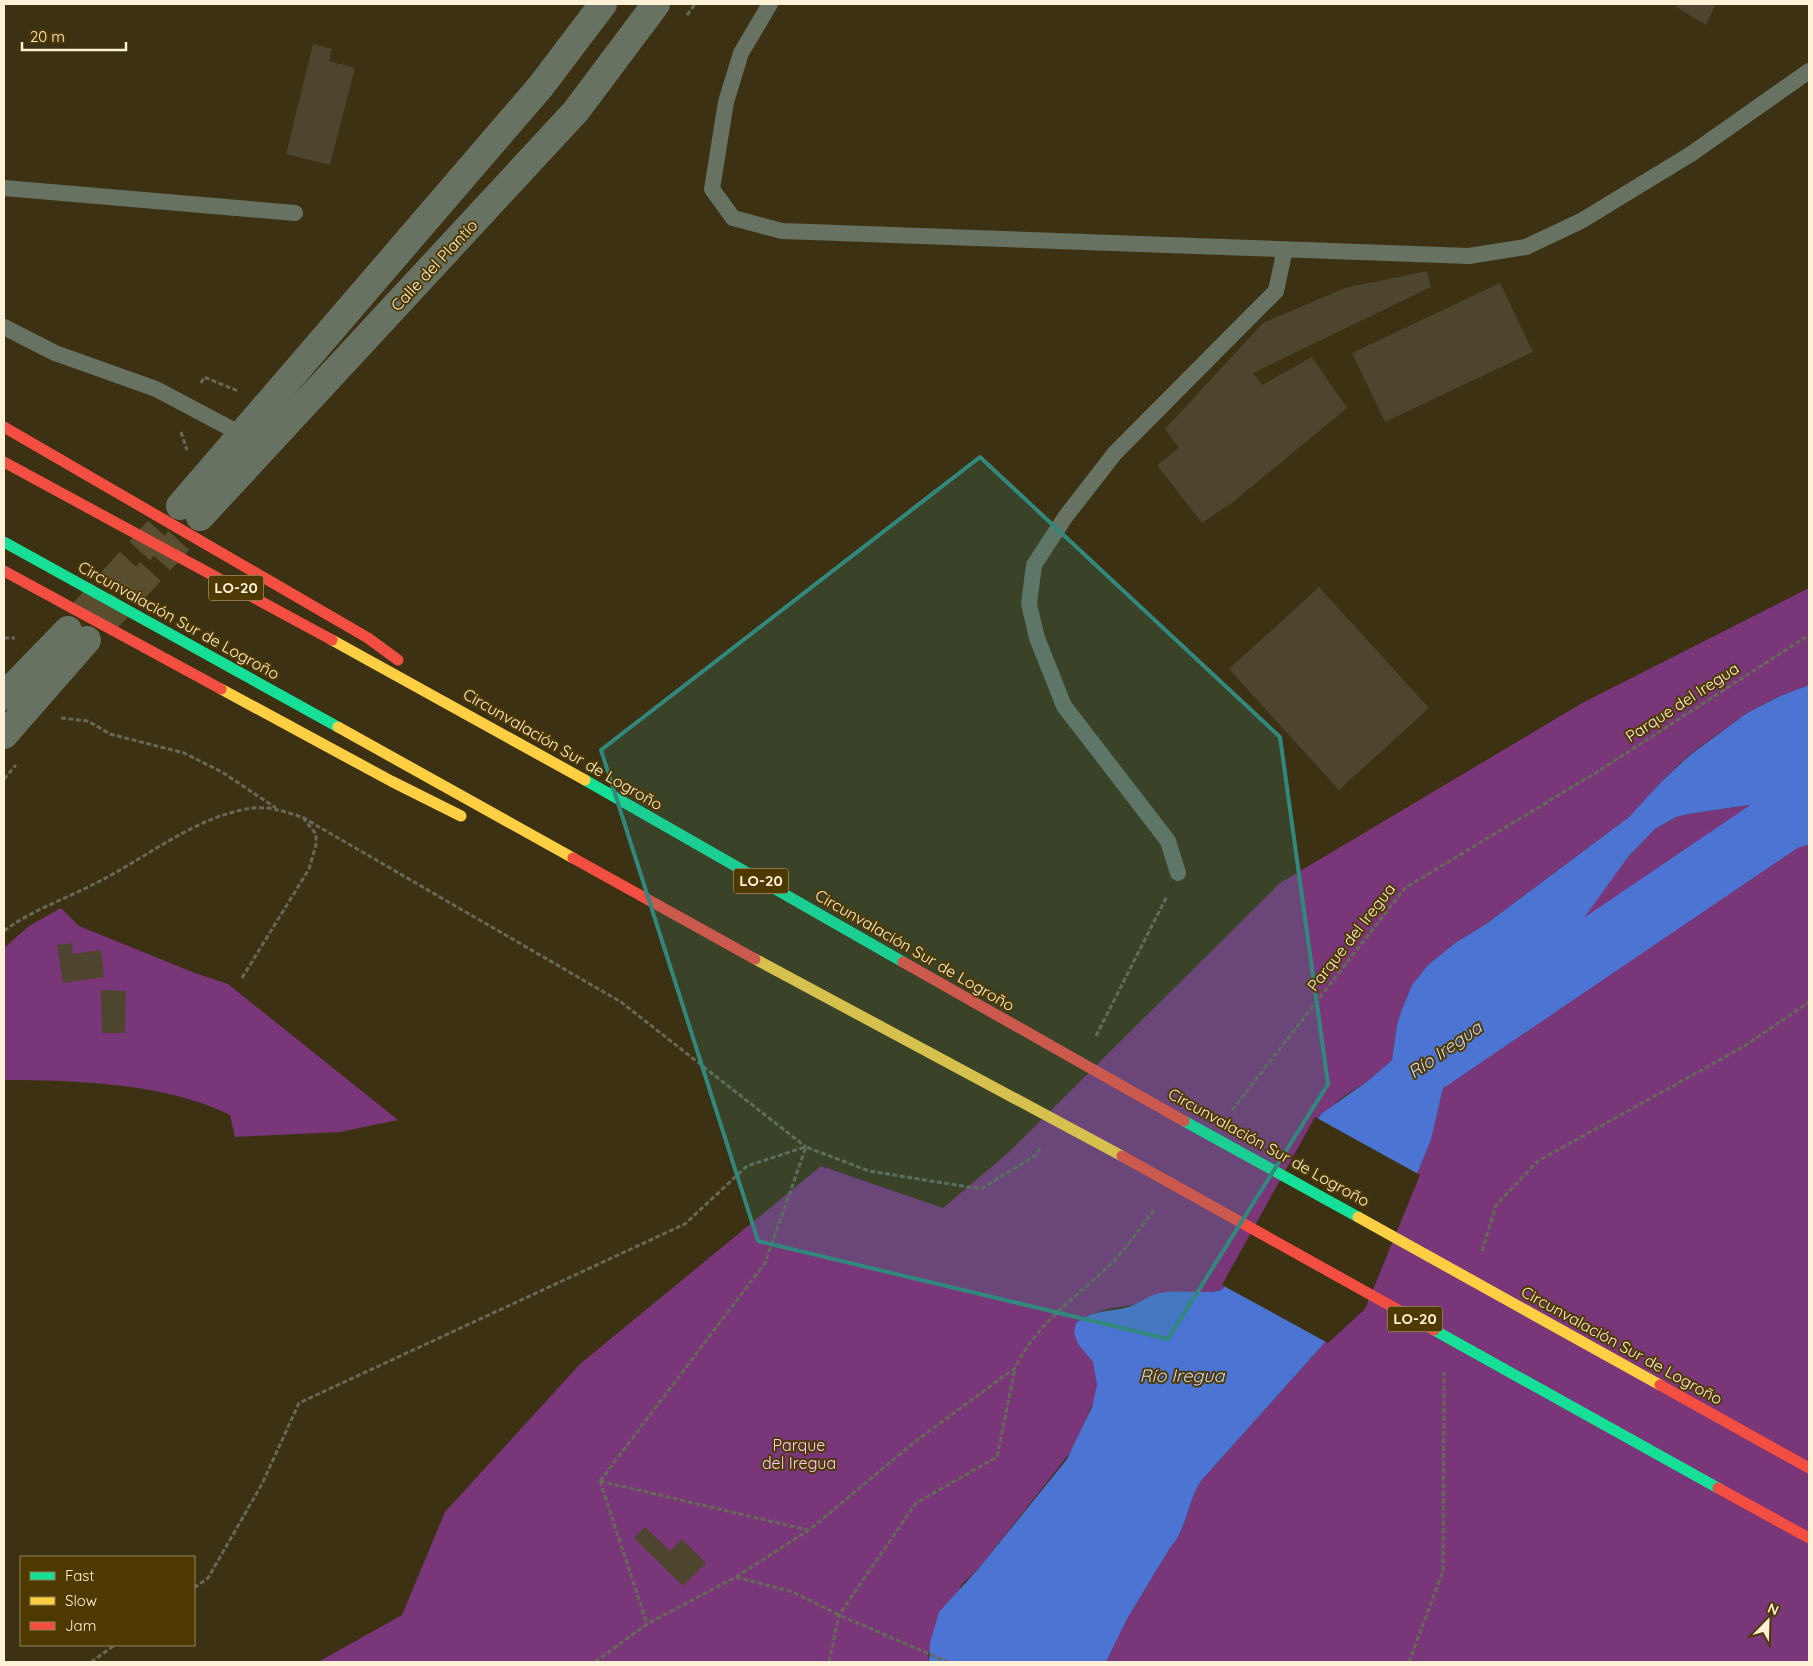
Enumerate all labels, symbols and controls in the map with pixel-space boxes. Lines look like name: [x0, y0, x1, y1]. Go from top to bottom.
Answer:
scale bar: [22, 20, 126, 52]
text: 20 m: [30, 27, 65, 46]
street label: Calle del Plantío: [386, 215, 482, 315]
street label: Circunvalación Sur de Logroño: [75, 556, 283, 684]
road number: LO-20: [208, 576, 264, 600]
street label: Parque del Iregua: [1621, 658, 1743, 746]
street label: Circunvalación Sur de Logroño: [460, 684, 666, 814]
road number: LO-20: [734, 868, 788, 894]
street label: Parque del Iregua: [1303, 879, 1399, 995]
street label: Circunvalación Sur de Logroño: [812, 885, 1018, 1015]
water label: Río Iregua: [1403, 1015, 1487, 1083]
street label: Circunvalación Sur de Logroño: [1165, 1083, 1373, 1211]
street label: Circunvalación Sur de Logroño: [1518, 1281, 1726, 1409]
road number: LO-20: [1388, 1306, 1442, 1332]
water label: Río Iregua: [1139, 1364, 1226, 1387]
park label: Parque del Iregua: [762, 1435, 836, 1473]
legend: [20, 1556, 195, 1646]
text: Fast: [65, 1566, 94, 1585]
text: Slow: [65, 1591, 97, 1610]
north arrow: [1743, 1596, 1793, 1646]
text: N: [1765, 1599, 1781, 1619]
text: Jam: [65, 1616, 96, 1635]

